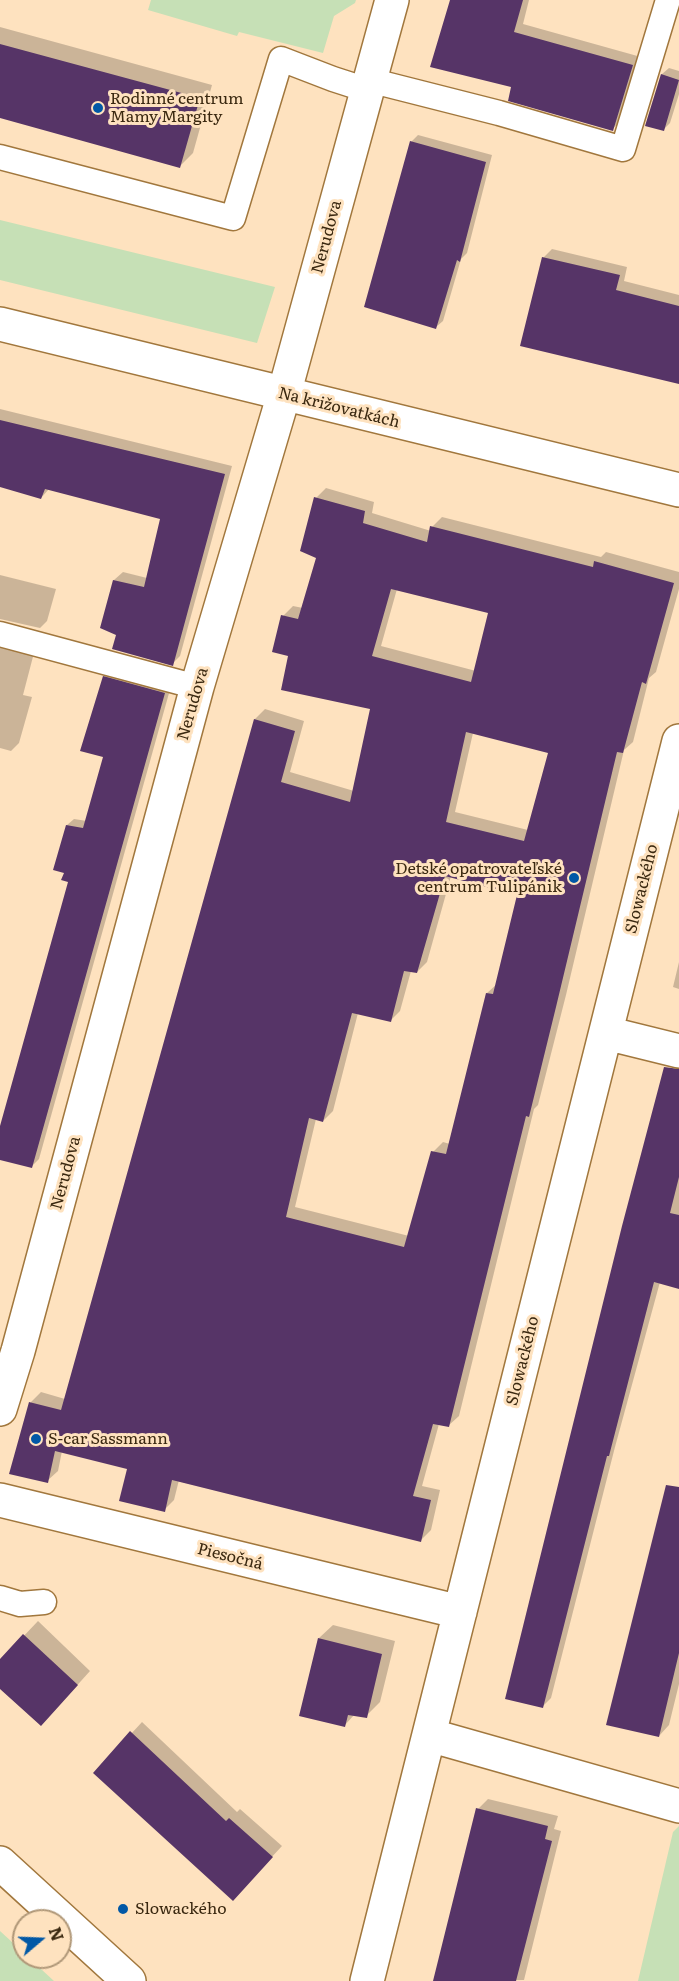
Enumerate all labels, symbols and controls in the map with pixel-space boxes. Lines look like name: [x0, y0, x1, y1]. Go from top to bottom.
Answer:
place label: Rodinné centrum Mamy Margity: [110, 89, 244, 127]
marker: Rodinné centrum Mamy Margity: [91, 101, 105, 115]
street label: Nerudova: [308, 198, 346, 276]
street label: Na križovatkách: [276, 384, 402, 432]
street label: Nerudova: [173, 665, 213, 743]
street label: Slowackého: [622, 842, 662, 936]
place label: Detské opatrovateľské centrum Tulipánik: [395, 859, 562, 897]
marker: Detské opatrovateľské centrum Tulipánik: [567, 871, 581, 885]
street label: Nerudova: [47, 1134, 85, 1212]
street label: Slowackého: [503, 1314, 543, 1408]
place label: S-car Sassmann: [48, 1429, 168, 1449]
marker: S-car Sassmann: [29, 1432, 43, 1446]
street label: Piesočná: [195, 1540, 265, 1574]
place label: Slowackého: [135, 1899, 227, 1919]
marker: Slowackého: [116, 1902, 130, 1916]
north arrow: [12, 1909, 72, 1969]
text: N: [44, 1924, 71, 1944]

